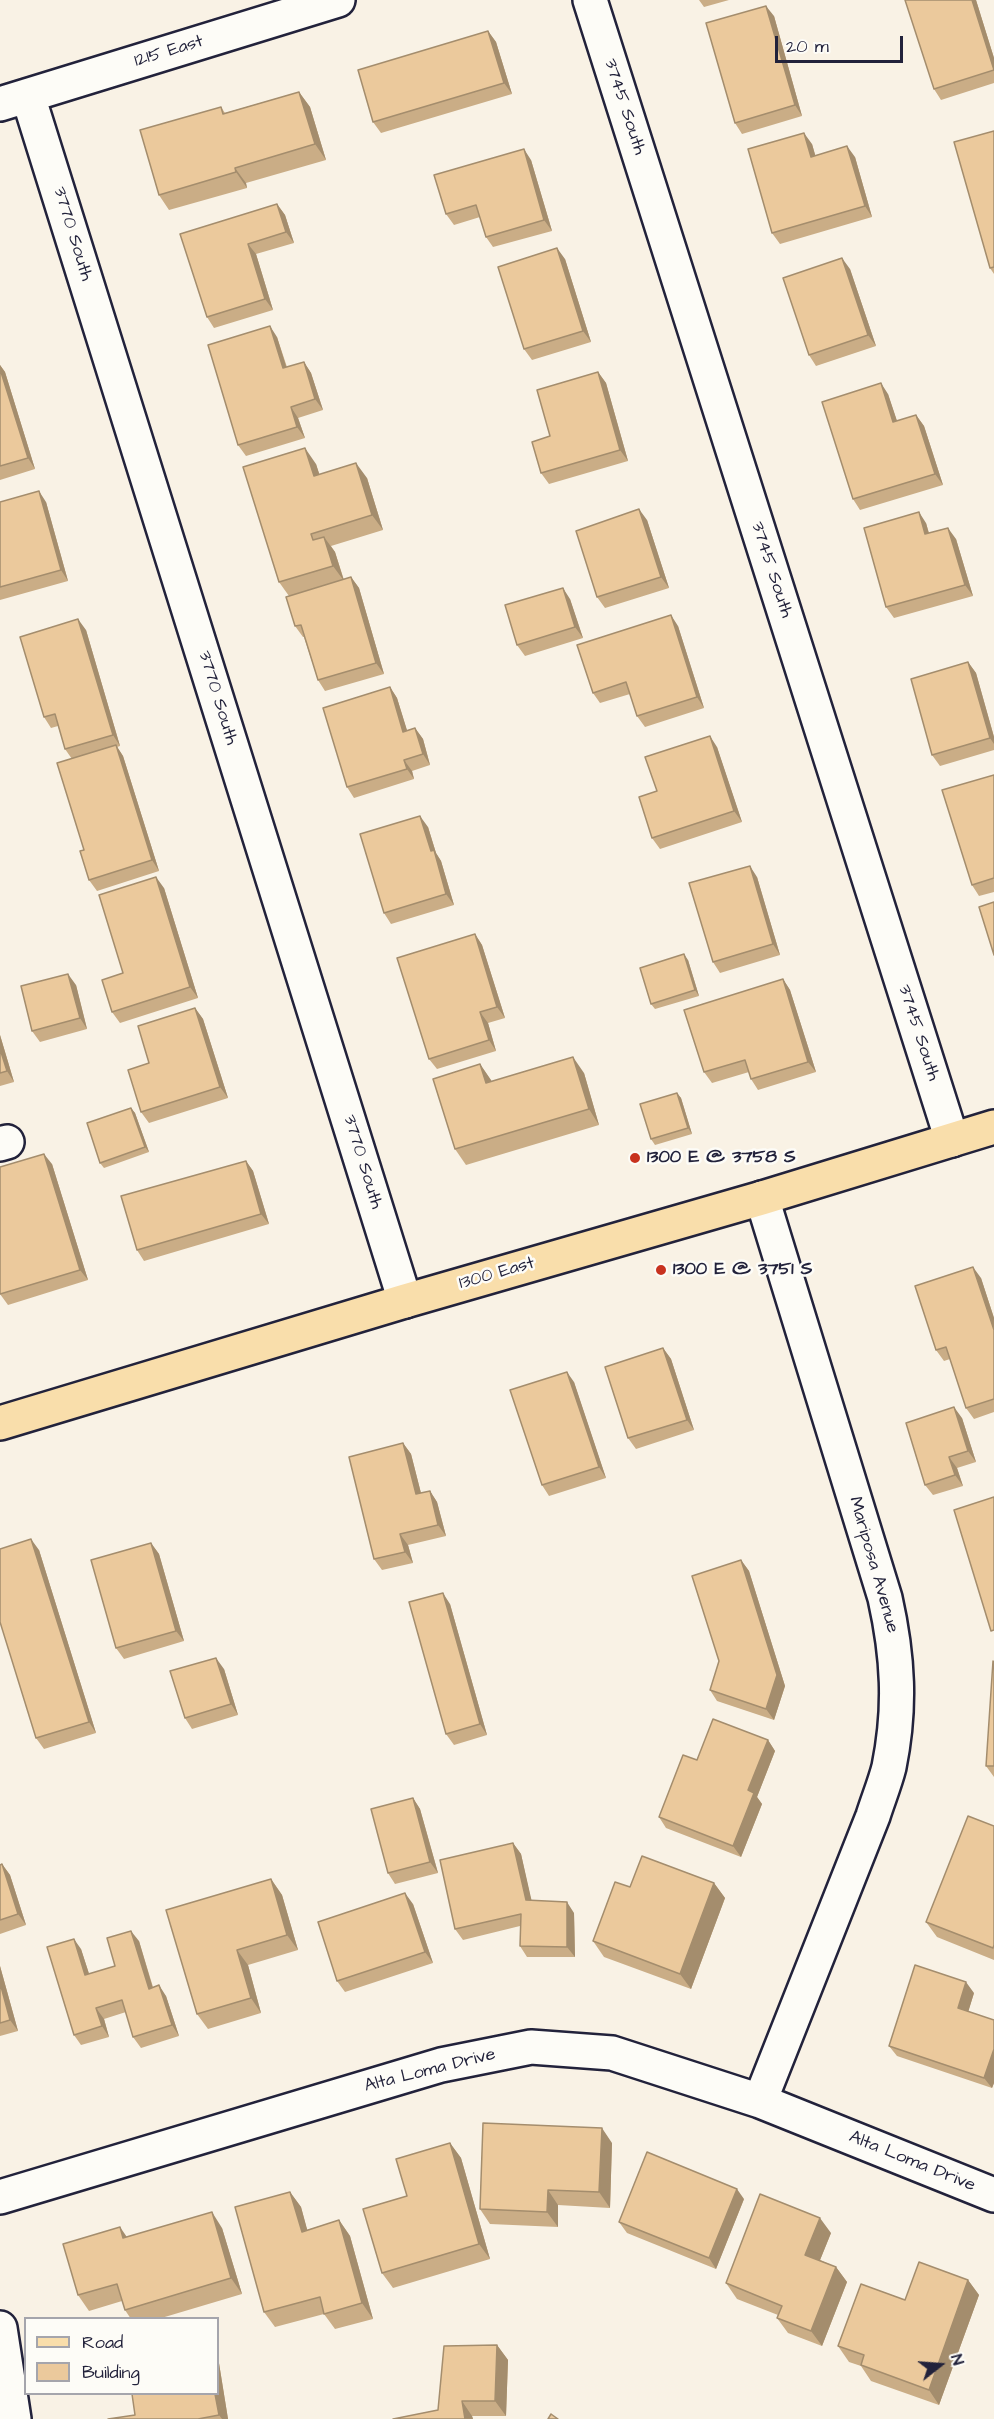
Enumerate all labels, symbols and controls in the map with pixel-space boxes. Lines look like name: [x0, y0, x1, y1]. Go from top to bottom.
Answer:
scale bar: [778, 24, 906, 62]
street label: 1215 East: [132, 31, 206, 73]
text: 20 m: [786, 34, 829, 59]
street label: 3745 South: [598, 56, 650, 158]
street label: 3770 South: [48, 185, 96, 283]
street label: 3745 South: [745, 519, 797, 621]
street label: 3770 South: [193, 649, 241, 747]
street label: 3745 South: [892, 982, 944, 1084]
street label: 3770 South: [338, 1113, 386, 1211]
place label: 1300 E @ 3758 S: [647, 1147, 796, 1169]
marker: 1300 E @ 3758 S: [628, 1151, 642, 1165]
street label: 1300 East: [457, 1253, 537, 1295]
place label: 1300 E @ 3751 S: [673, 1259, 812, 1281]
marker: 1300 E @ 3751 S: [654, 1263, 668, 1277]
street label: Mariposa Avenue: [843, 1494, 903, 1636]
street label: Alta Loma Drive: [362, 2044, 498, 2098]
street label: Alta Loma Drive: [846, 2127, 978, 2197]
legend: [24, 2317, 219, 2395]
text: Road: [82, 2330, 123, 2355]
north arrow: [910, 2335, 970, 2395]
text: N: [945, 2352, 969, 2368]
text: Building: [82, 2360, 140, 2385]

